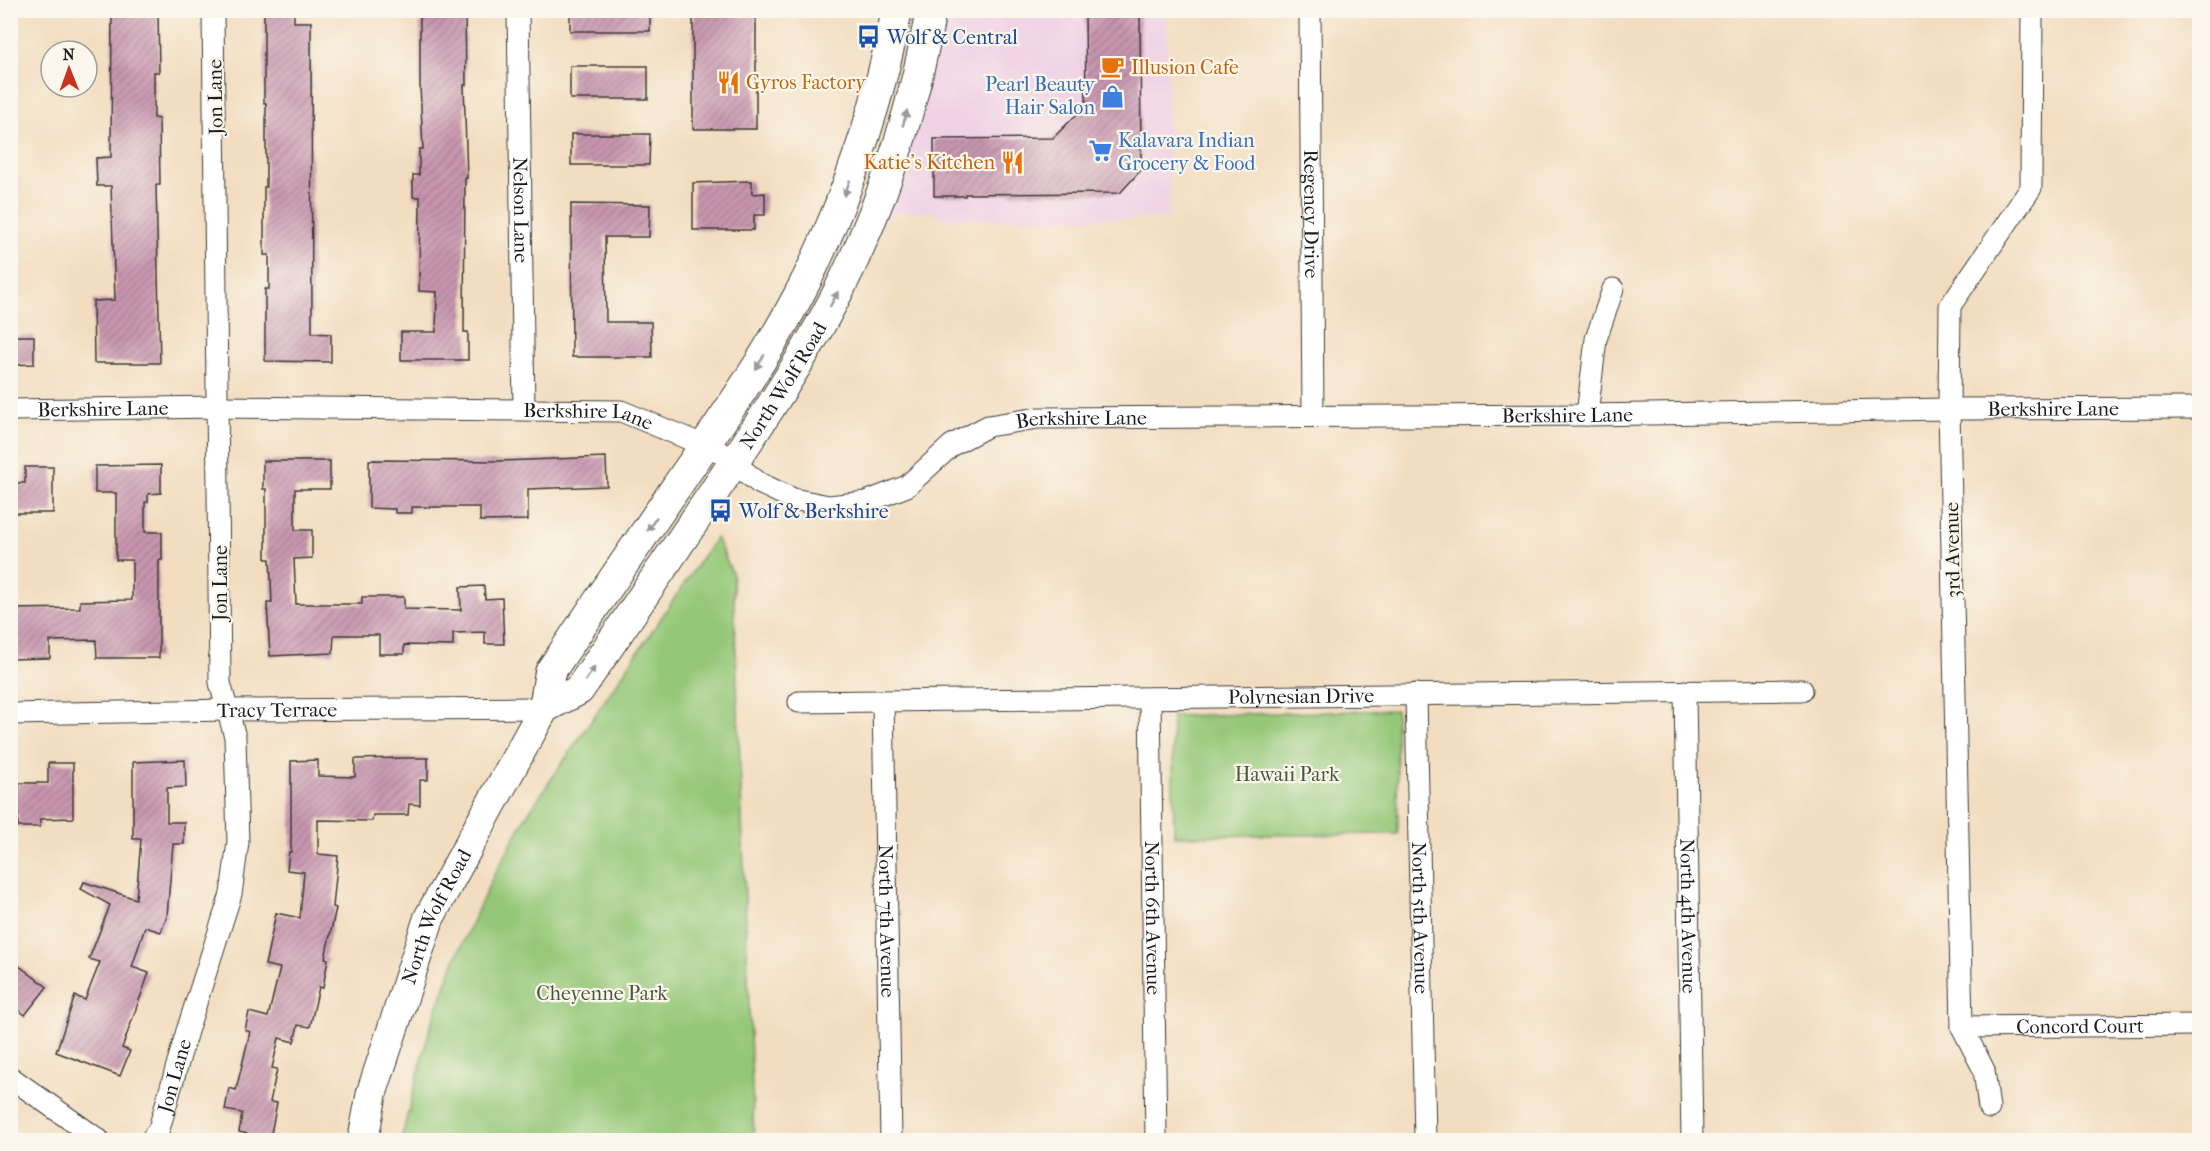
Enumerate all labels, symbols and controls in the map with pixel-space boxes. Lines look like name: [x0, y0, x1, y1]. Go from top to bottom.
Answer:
bus stop icon: Wolf & Central: [856, 24, 882, 50]
place label: Wolf & Central: [886, 26, 1018, 49]
north arrow: [39, 39, 99, 99]
text: N: [63, 45, 76, 64]
cafe icon: Illusion Cafe: [1100, 54, 1126, 80]
place label: Illusion Cafe: [1131, 56, 1239, 79]
street label: Jon Lane: [203, 59, 228, 137]
restaurant icon: Gyros Factory: [715, 69, 741, 95]
place label: Gyros Factory: [746, 71, 867, 94]
place label: Pearl Beauty Hair Salon: [985, 73, 1096, 119]
shop icon: Pearl Beauty Hair Salon: [1100, 83, 1126, 109]
one-way arrow: [901, 109, 910, 127]
place label: Kalavara Indian Grocery & Food: [1118, 129, 1256, 175]
supermarket icon: Kalavara Indian Grocery & Food: [1087, 138, 1113, 164]
restaurant icon: Katie's Kitchen: [1000, 149, 1026, 175]
street label: Regency Drive: [1299, 149, 1323, 279]
place label: Katie's Kitchen: [864, 151, 995, 174]
street label: Nelson Lane: [508, 157, 533, 263]
one-way arrow: [841, 179, 851, 197]
one-way arrow: [829, 291, 839, 308]
street label: North Wolf Road: [735, 317, 832, 454]
one-way arrow: [754, 354, 765, 370]
street label: Berkshire Lane: [37, 397, 169, 422]
street label: Berkshire Lane: [1988, 397, 2119, 421]
street label: Berkshire Lane: [523, 399, 656, 435]
street label: Berkshire Lane: [1502, 403, 1633, 427]
street label: Berkshire Lane: [1014, 406, 1147, 433]
bus stop icon: Wolf & Berkshire: [708, 498, 734, 524]
place label: Wolf & Berkshire: [738, 500, 889, 523]
street label: 3rd Avenue: [1940, 502, 1965, 598]
one-way arrow: [646, 516, 657, 533]
street label: Jon Lane: [209, 545, 232, 623]
one-way arrow: [584, 666, 596, 682]
street label: Polynesian Drive: [1228, 684, 1374, 709]
street label: Tracy Terrace: [217, 698, 337, 722]
park label: Hawaii Park: [1235, 763, 1340, 786]
street label: North 4th Avenue: [1675, 838, 1701, 994]
street label: North 6th Avenue: [1140, 841, 1165, 995]
street label: North 5th Avenue: [1407, 842, 1433, 994]
street label: North Wolf Road: [397, 844, 477, 987]
street label: North 7th Avenue: [874, 844, 899, 998]
park label: Cheyenne Park: [536, 982, 668, 1005]
street label: Concord Court: [2016, 1014, 2144, 1039]
street label: Jon Lane: [153, 1036, 196, 1117]

